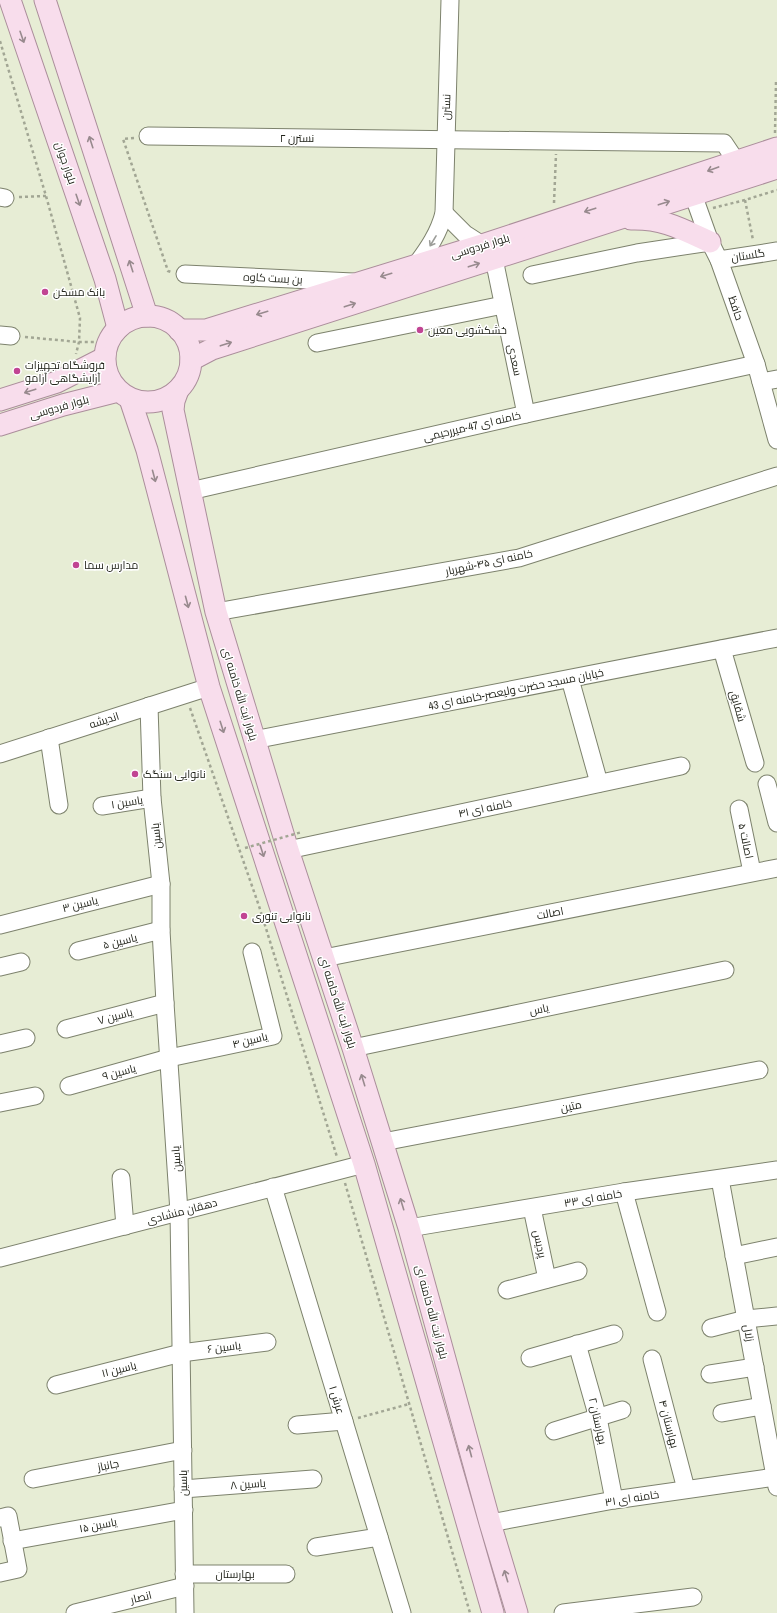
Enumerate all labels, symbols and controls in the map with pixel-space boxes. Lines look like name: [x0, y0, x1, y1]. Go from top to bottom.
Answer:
one-way arrow: [19, 30, 26, 43]
street label: نسترن: [439, 94, 453, 120]
street label: نسترن ۲: [280, 131, 314, 145]
one-way arrow: [87, 136, 94, 149]
street label: بلوار جوان: [52, 140, 80, 186]
one-way arrow: [708, 166, 720, 174]
one-way arrow: [75, 193, 82, 206]
one-way arrow: [658, 199, 670, 207]
one-way arrow: [584, 207, 596, 215]
street label: بلوار فردوسی: [449, 230, 511, 262]
one-way arrow: [428, 235, 436, 247]
street label: گلستان: [730, 245, 766, 265]
one-way arrow: [127, 259, 134, 272]
one-way arrow: [468, 261, 480, 269]
street label: بن بست کاوه: [243, 269, 303, 287]
one-way arrow: [380, 272, 393, 279]
place label: بانک مسکن: [53, 285, 105, 299]
marker: بانک مسکن: [40, 287, 50, 297]
street label: حافظ: [725, 294, 747, 322]
one-way arrow: [344, 301, 357, 308]
one-way arrow: [255, 310, 268, 317]
place label: خشکشویی معین: [428, 323, 507, 337]
marker: خشکشویی معین: [415, 325, 425, 335]
one-way arrow: [220, 340, 233, 347]
street label: سعدی: [505, 343, 525, 377]
place label: فروشگاه تجهیزات آرایشگاهی آرامو: [25, 358, 105, 385]
marker: فروشگاه تجهیزات آرایشگاهی آرامو: [12, 366, 22, 376]
one-way arrow: [24, 388, 37, 395]
street label: بلوار فردوسی: [28, 392, 90, 422]
street label: خامنه ای 47-میررحیمی: [422, 408, 522, 444]
one-way arrow: [151, 470, 158, 483]
street label: خامنه ای ۴۵-شهریار: [443, 546, 534, 578]
place label: مدارس سما: [84, 558, 138, 572]
marker: مدارس سما: [71, 560, 81, 570]
one-way arrow: [183, 595, 191, 608]
street label: بلوار آیت الله خامنه ای: [219, 645, 262, 742]
street label: خیابان مسجد حضرت ولیعصر-خامنه ای 43: [427, 665, 605, 713]
street label: شقایق: [727, 689, 749, 723]
street label: اندیشه: [87, 709, 121, 731]
one-way arrow: [219, 721, 226, 734]
place label: نانوایی سنگک: [143, 767, 206, 781]
marker: نانوایی سنگک: [130, 769, 140, 779]
street label: یاسین ۱: [110, 793, 144, 811]
street label: خامنه ای ۴۱: [457, 795, 513, 821]
street label: یاسین: [148, 822, 164, 850]
street label: اصالت ۵: [735, 822, 757, 860]
one-way arrow: [259, 844, 267, 856]
street label: یاسین ۳: [61, 893, 99, 915]
street label: اصالت: [535, 904, 565, 922]
place label: نانوایی تنوری: [252, 909, 311, 923]
marker: نانوایی تنوری: [239, 911, 249, 921]
street label: یاسین ۵: [101, 930, 139, 952]
street label: بلوار آیت الله خامنه ای: [316, 953, 361, 1050]
street label: یاس: [528, 1000, 550, 1018]
street label: یاسین ۷: [96, 1005, 134, 1027]
street label: یاسین ۴: [231, 1029, 269, 1051]
street label: یاسین ۹: [101, 1061, 137, 1083]
one-way arrow: [359, 1074, 366, 1087]
street label: متین: [559, 1097, 583, 1115]
street label: یاسین: [168, 1145, 184, 1173]
street label: خامنه ای ۳۳: [563, 1186, 623, 1210]
street label: دهقان منشادی: [145, 1195, 219, 1227]
one-way arrow: [398, 1198, 405, 1211]
street label: پردیس: [530, 1229, 550, 1259]
street label: بلوار آیت الله خامنه ای: [413, 1263, 452, 1361]
street label: زلال: [741, 1323, 757, 1343]
street label: یاسین ۶: [206, 1338, 242, 1356]
street label: یاسین ۱۱: [100, 1358, 138, 1380]
street label: عرش ۱: [326, 1384, 348, 1416]
street label: بهارستان ۲: [586, 1396, 610, 1446]
street label: بهارستان ۴: [656, 1398, 682, 1450]
one-way arrow: [466, 1444, 473, 1457]
street label: جانباز: [95, 1456, 120, 1474]
street label: یاسین: [176, 1470, 190, 1496]
street label: یاسین ۸: [230, 1476, 266, 1492]
street label: خامنه ای ۳۱: [604, 1487, 660, 1509]
street label: یاسین ۱۵: [78, 1514, 118, 1536]
street label: بهارستان: [215, 1567, 255, 1581]
one-way arrow: [502, 1569, 509, 1582]
street label: انصار: [128, 1588, 153, 1607]

